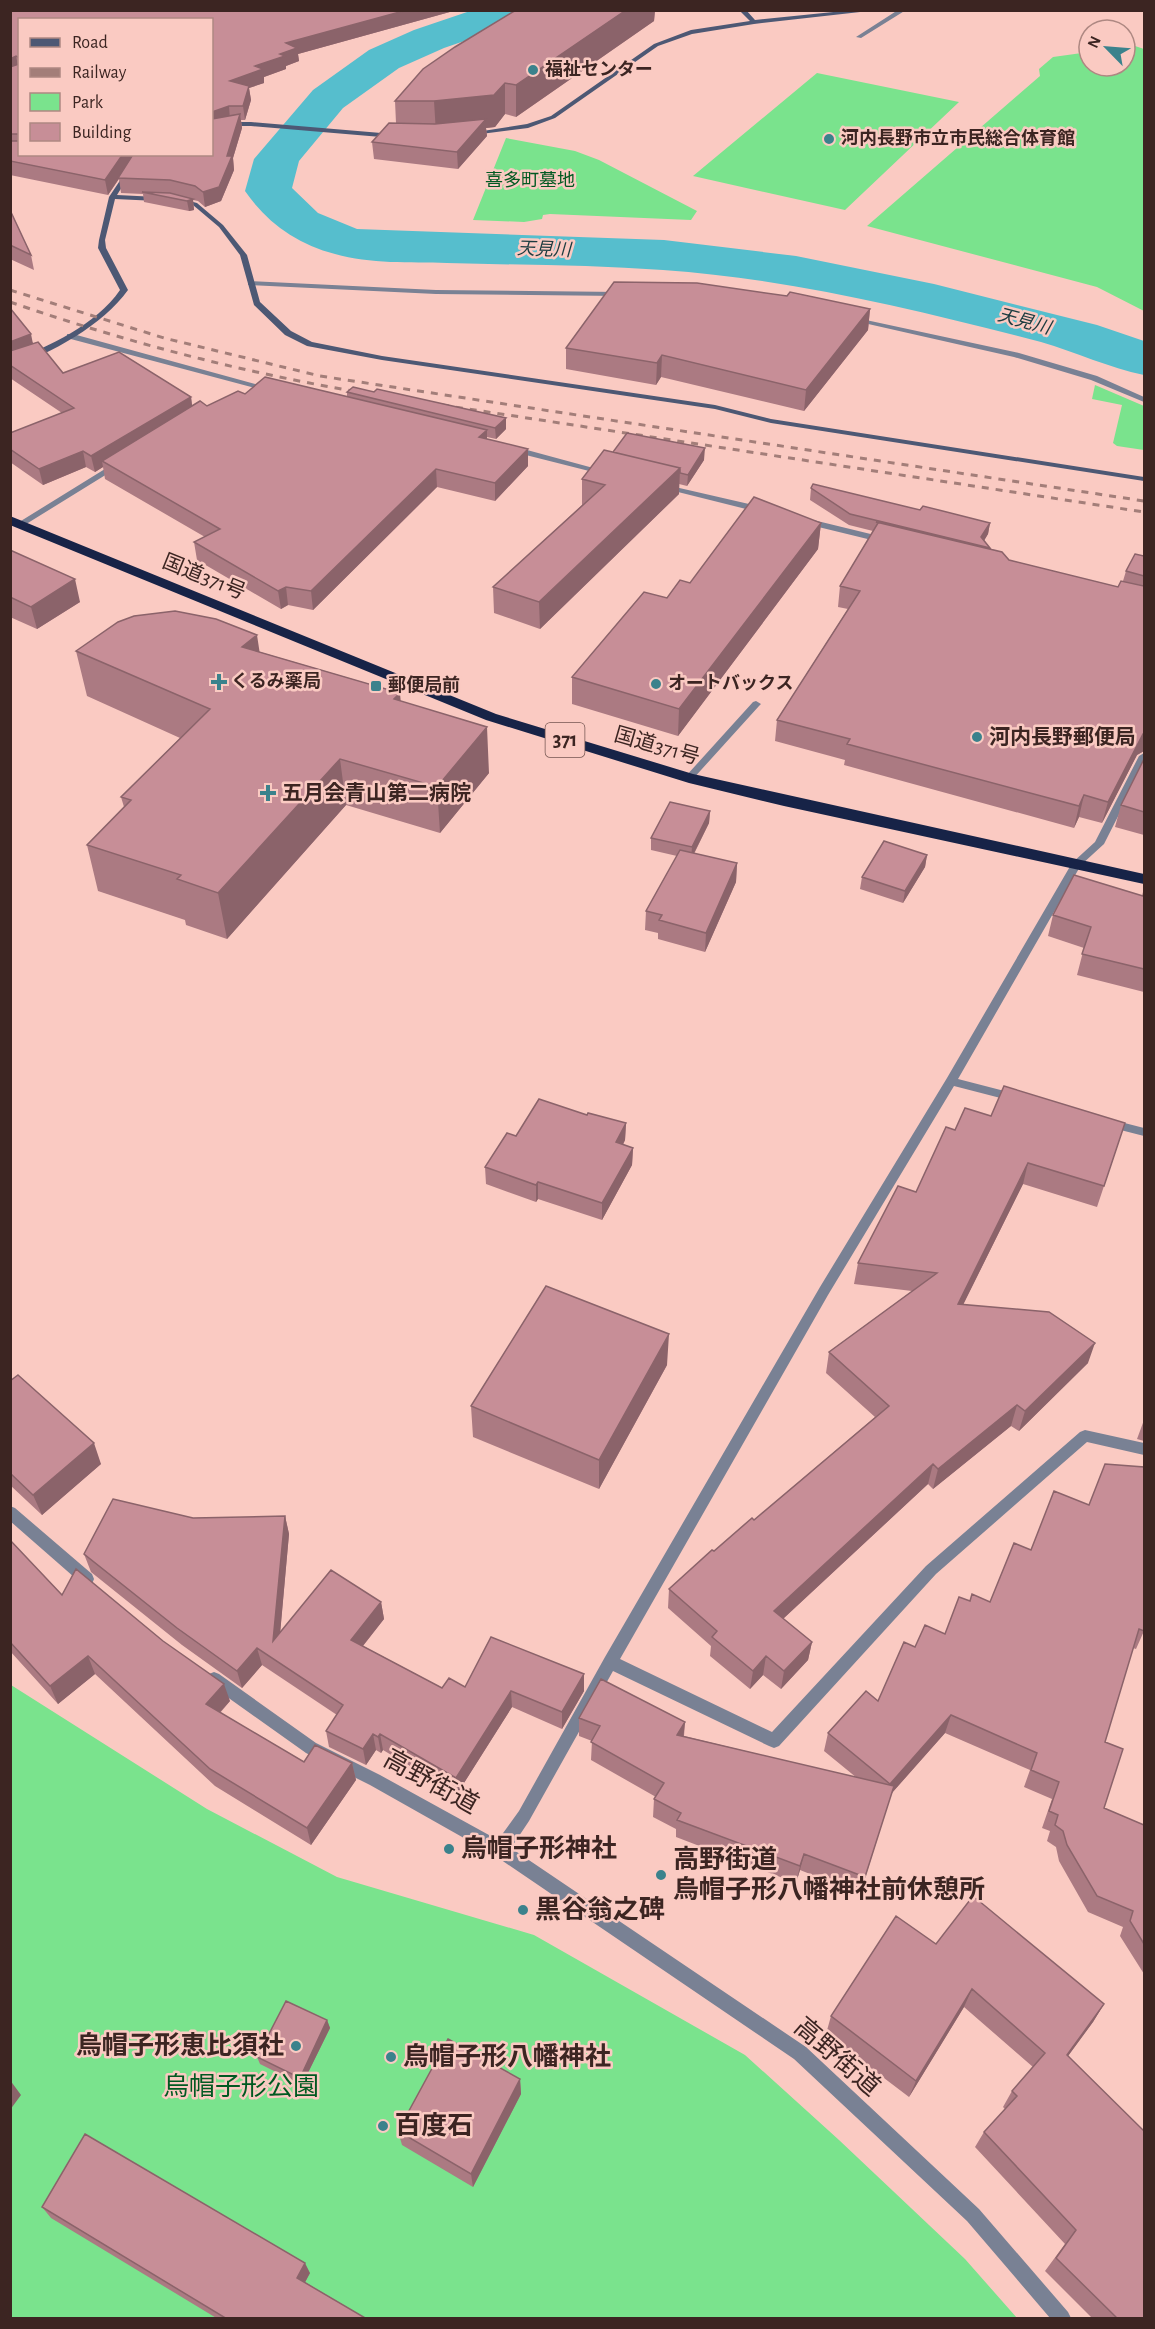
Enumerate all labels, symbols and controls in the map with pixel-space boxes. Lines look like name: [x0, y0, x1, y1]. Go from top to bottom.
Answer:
legend: [18, 18, 213, 156]
north arrow: [1077, 18, 1137, 78]
text: Road: [72, 34, 108, 52]
text: N: [1085, 34, 1104, 51]
place label: 福祉センター: [545, 60, 653, 79]
marker: 福祉センター: [526, 63, 540, 77]
text: Railway: [72, 64, 127, 82]
text: Park: [72, 94, 104, 112]
text: Building: [72, 124, 132, 142]
place label: 河内長野市立市民総合体育館: [841, 128, 1075, 148]
marker: 河内長野市立市民総合体育館: [822, 132, 836, 146]
park label: 喜多町墓地: [485, 170, 575, 190]
water label: 天見川: [517, 239, 573, 260]
water label: 天見川: [996, 305, 1055, 338]
street label: 国道371号: [159, 550, 249, 603]
place label: くるみ薬局: [231, 672, 321, 691]
place label: オートバックス: [668, 673, 793, 693]
marker: くるみ薬局: [212, 675, 226, 689]
place label: 郵便局前: [388, 675, 460, 695]
marker: オートバックス: [649, 677, 663, 691]
marker: 郵便局前: [369, 679, 383, 693]
road number: 371: [546, 723, 584, 757]
street label: 国道371号: [612, 723, 702, 768]
place label: 河内長野郵便局: [989, 726, 1136, 748]
marker: 河内長野郵便局: [970, 730, 984, 744]
place label: 五月会青山第二病院: [282, 782, 471, 804]
marker: 五月会青山第二病院: [259, 784, 277, 802]
street label: 高野街道: [379, 1745, 483, 1819]
place label: 烏帽子形神社: [461, 1834, 617, 1862]
marker: 烏帽子形神社: [442, 1842, 456, 1856]
place label: 高野街道 烏帽子形八幡神社前休憩所: [673, 1845, 985, 1903]
marker: 高野街道 烏帽子形八幡神社前休憩所: [654, 1868, 668, 1882]
place label: 黒谷翁之碑: [535, 1895, 665, 1923]
marker: 黒谷翁之碑: [516, 1903, 530, 1917]
street label: 高野街道: [789, 2012, 885, 2101]
place label: 烏帽子形恵比須社: [76, 2031, 284, 2059]
marker: 烏帽子形恵比須社: [289, 2039, 303, 2053]
place label: 烏帽子形八幡神社: [403, 2042, 611, 2070]
marker: 烏帽子形八幡神社: [384, 2050, 398, 2064]
park label: 烏帽子形公園: [163, 2072, 319, 2100]
place label: 百度石: [395, 2112, 473, 2139]
marker: 百度石: [376, 2119, 390, 2133]

